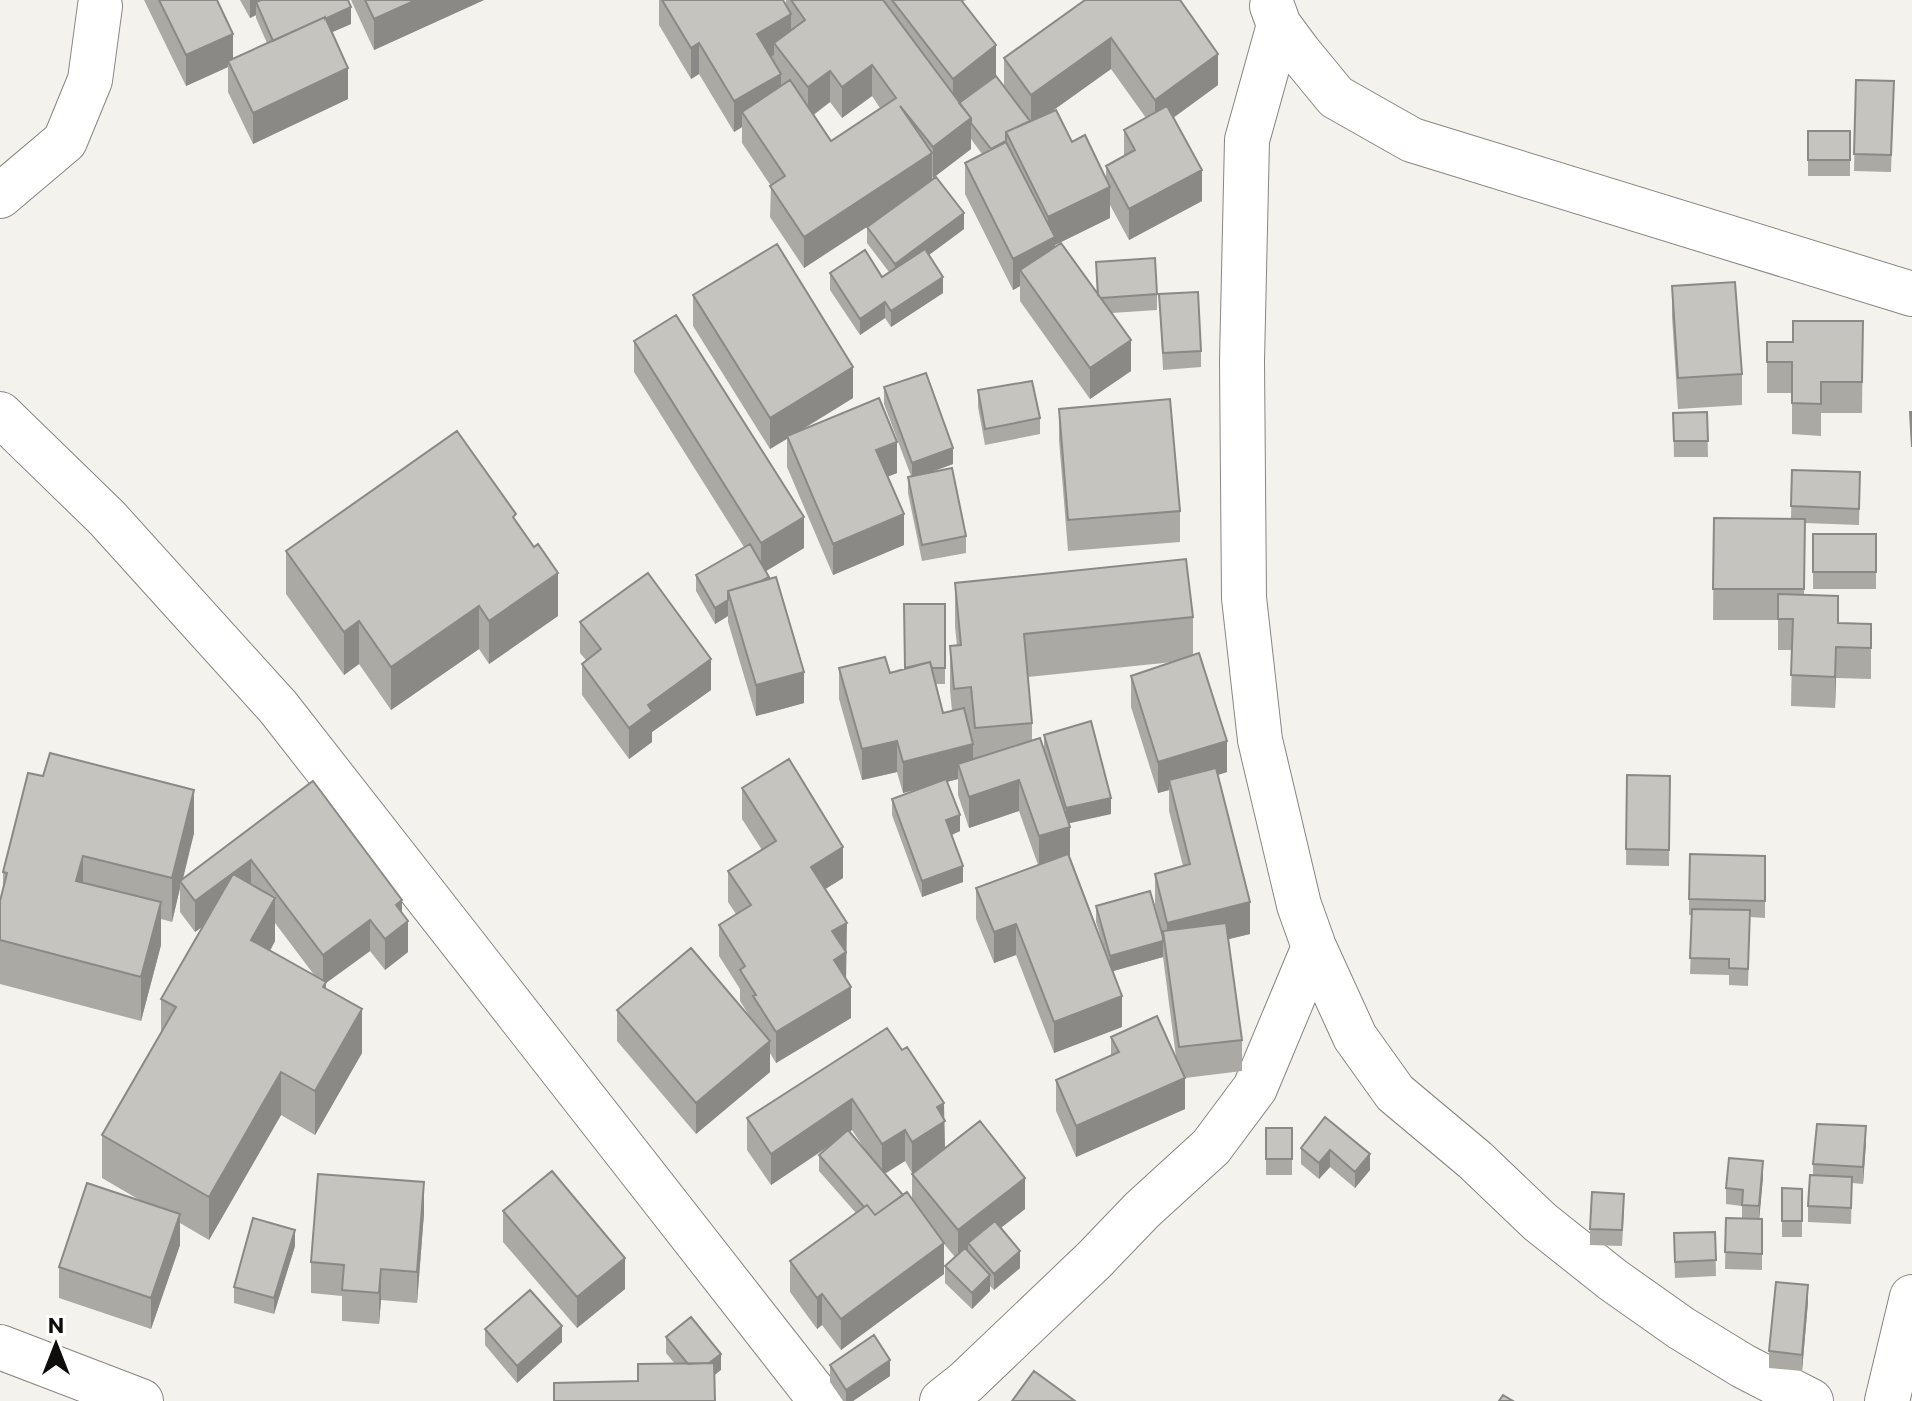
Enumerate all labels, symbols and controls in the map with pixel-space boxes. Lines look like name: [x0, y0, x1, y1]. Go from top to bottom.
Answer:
north arrow: [16, 1305, 96, 1385]
text: N: [48, 1311, 64, 1338]

